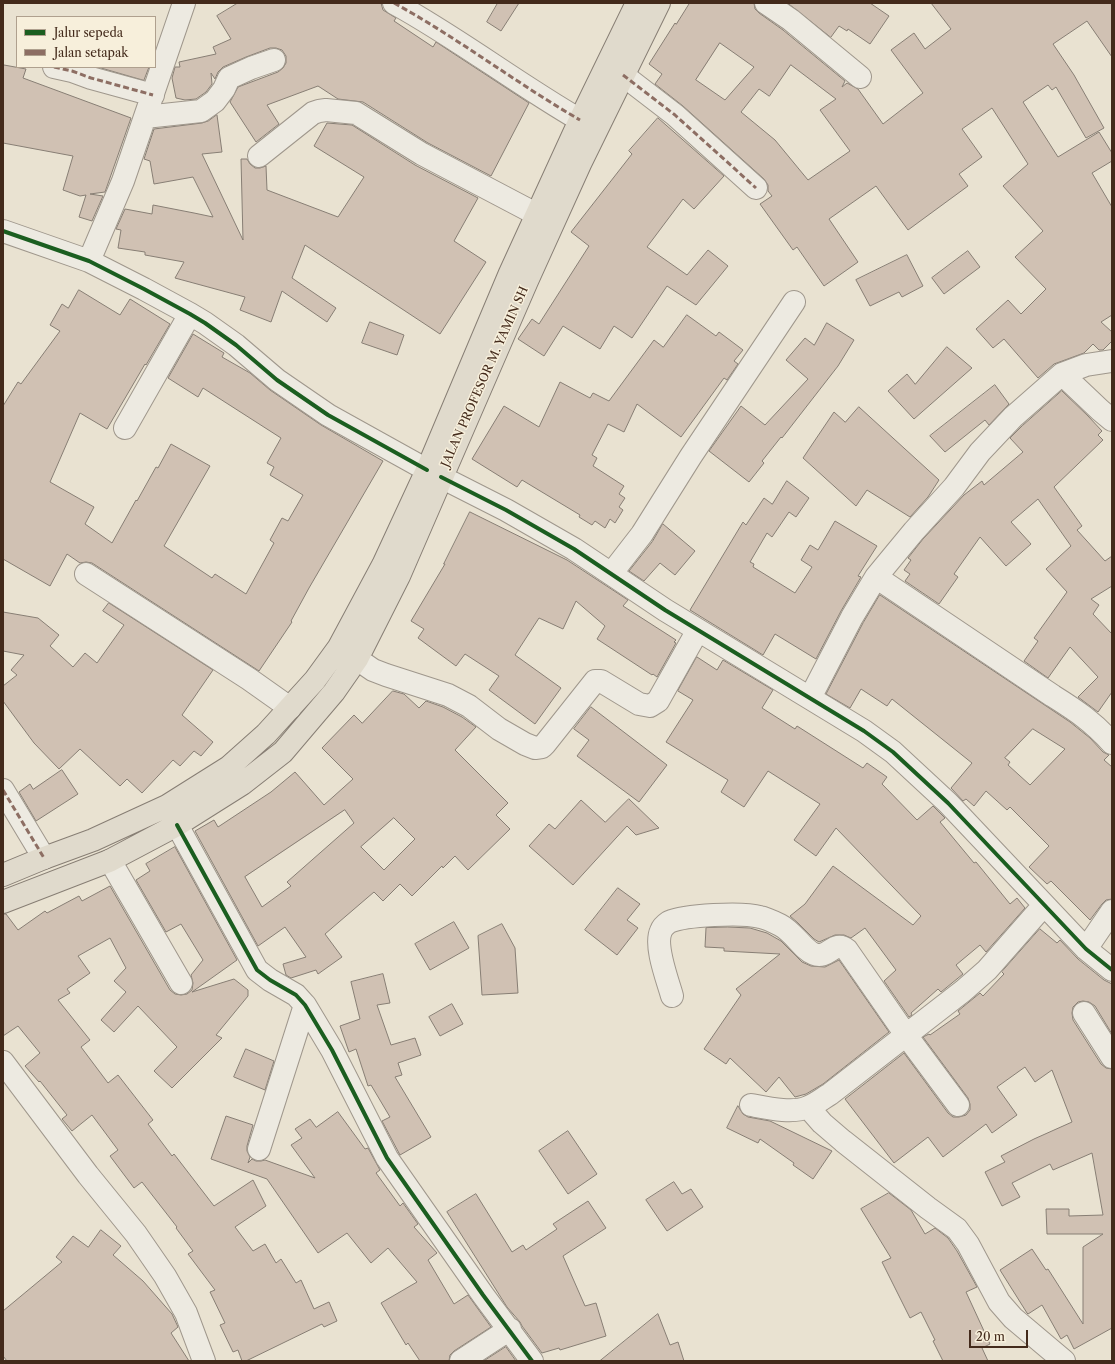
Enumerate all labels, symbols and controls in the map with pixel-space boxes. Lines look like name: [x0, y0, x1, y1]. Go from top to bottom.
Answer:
legend: [16, 16, 156, 68]
text: Jalur sepeda: [54, 25, 123, 40]
text: Jalan setapak: [54, 45, 128, 60]
street label: JALAN PROFESOR M. YAMIN SH: [438, 284, 532, 470]
scale bar: [971, 1322, 1030, 1348]
text: 20 m: [976, 1329, 1005, 1344]

